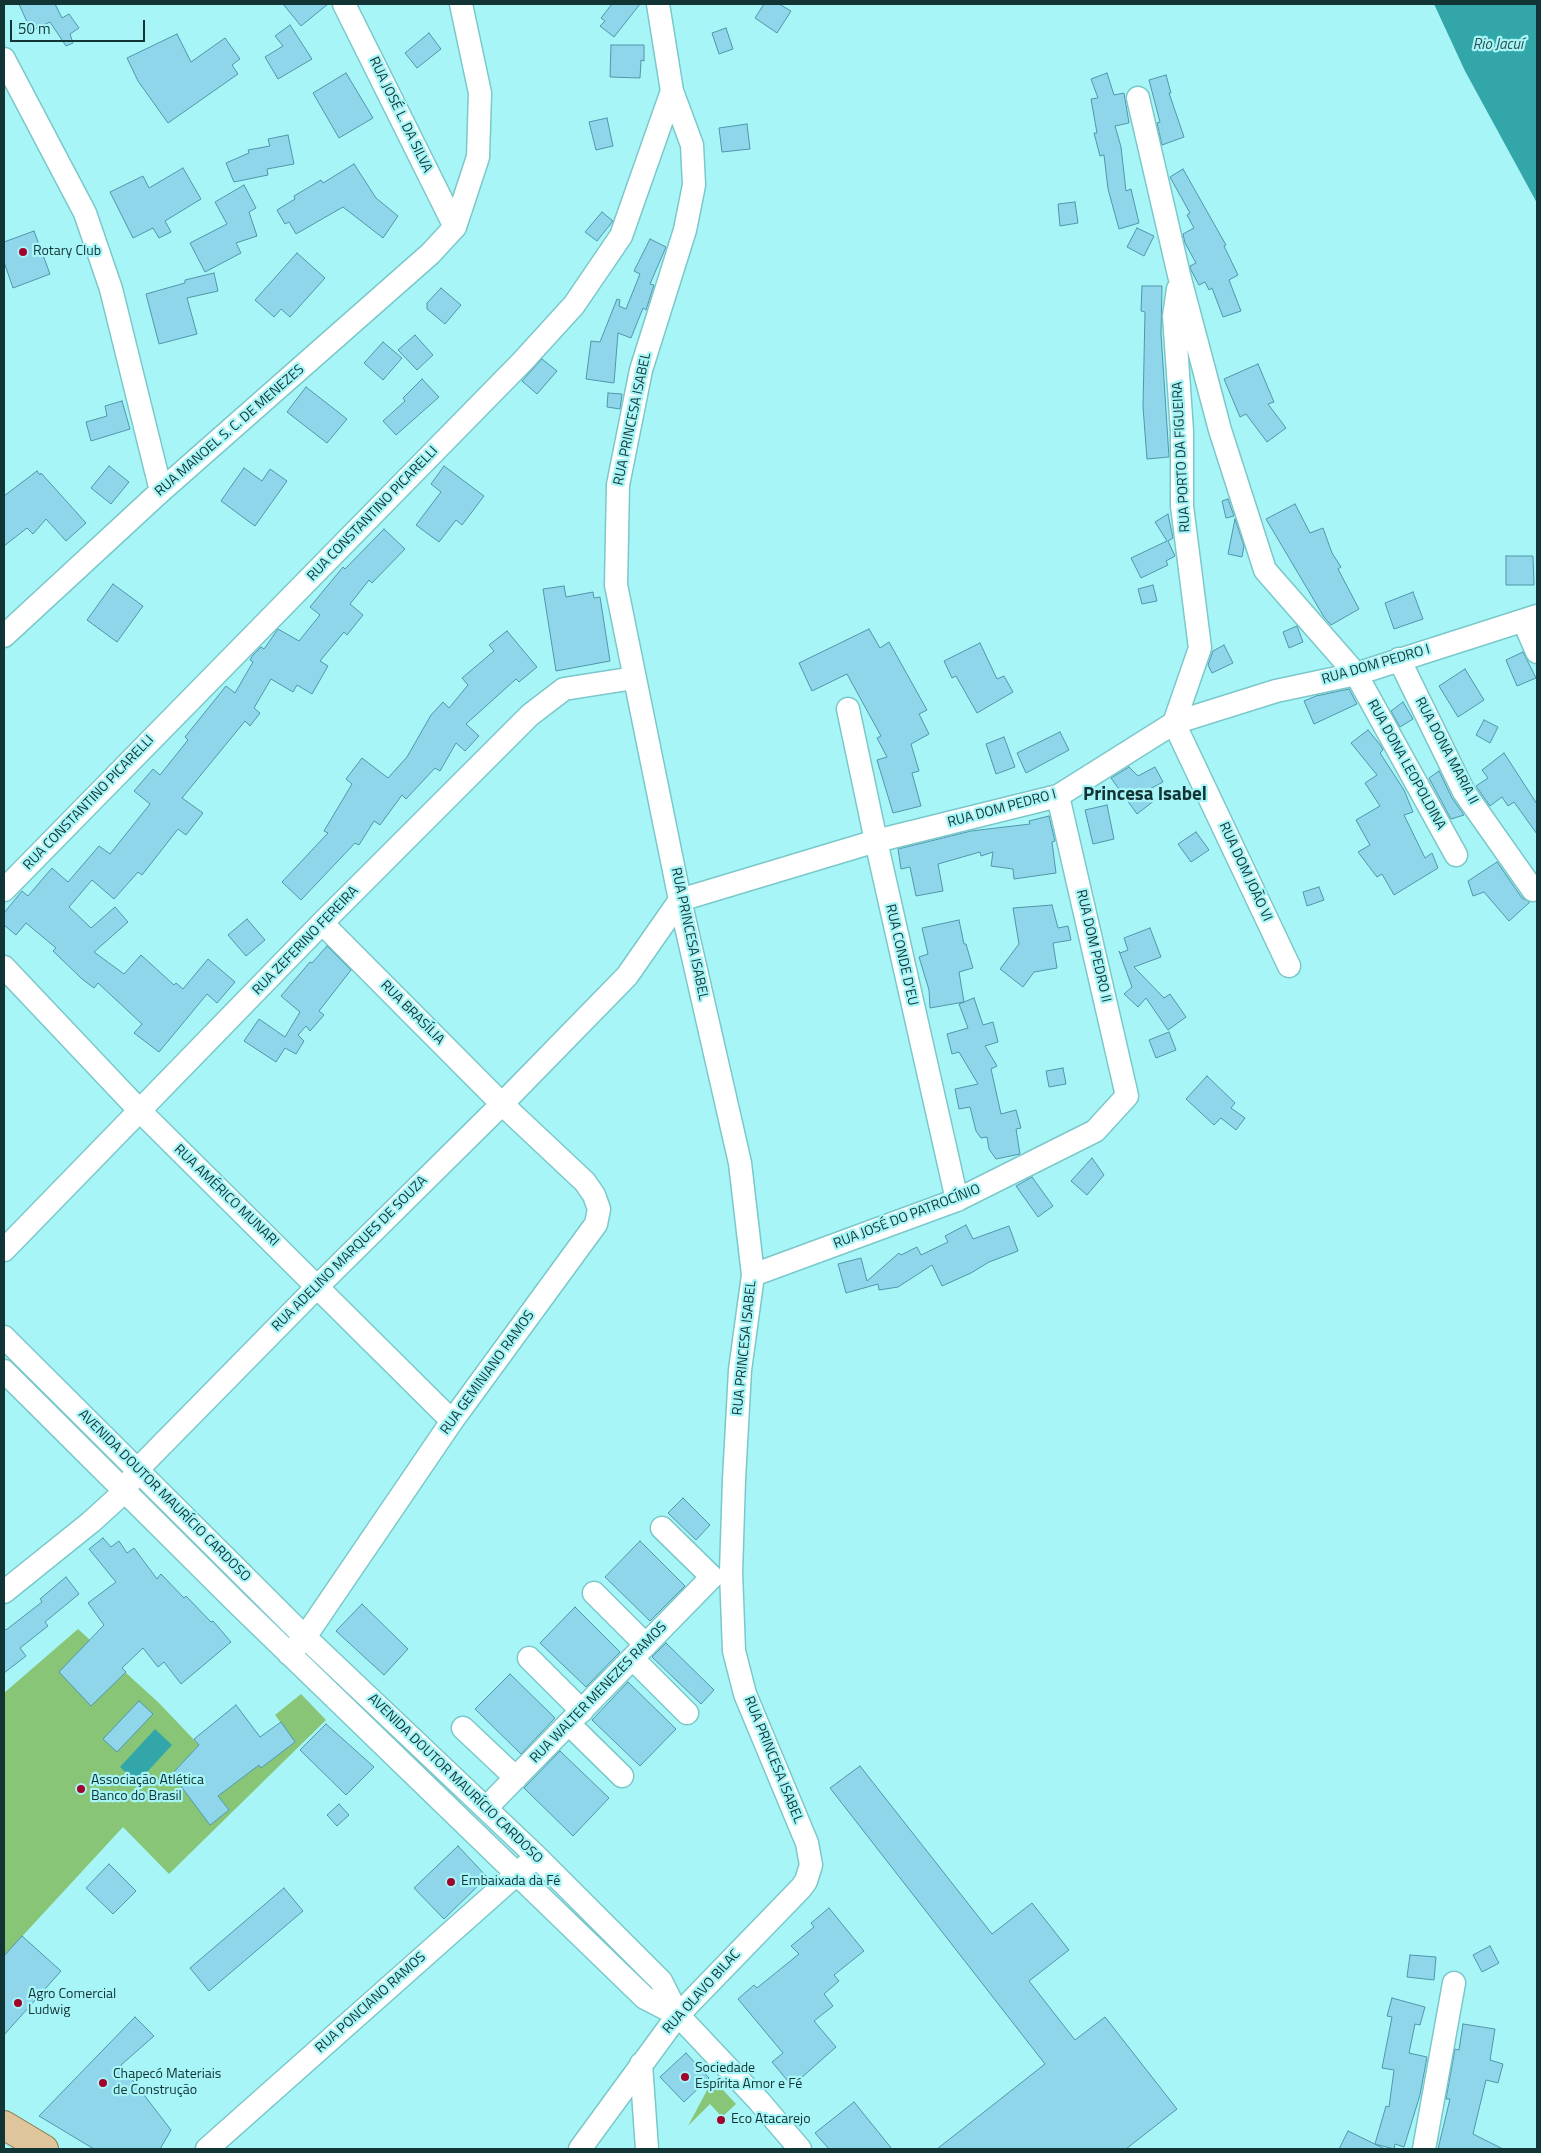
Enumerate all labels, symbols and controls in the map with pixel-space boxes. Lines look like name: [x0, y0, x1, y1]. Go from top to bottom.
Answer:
scale bar: [12, 10, 148, 42]
text: 50 m: [18, 17, 51, 40]
water label: Rio Jacuí: [1473, 36, 1523, 54]
street label: RUA JOSÉ L. DA SILVA: [365, 54, 435, 176]
place label: Rotary Club: [33, 244, 101, 260]
marker: Rotary Club: [17, 246, 29, 258]
street label: RUA PRINCESA ISABEL: [611, 351, 655, 487]
street label: RUA MANOEL S. C. DE MENEZES: [152, 362, 308, 500]
street label: RUA PORTO DA FIGUEIRA: [1170, 381, 1194, 533]
street label: RUA CONSTANTINO PICARELLI: [304, 443, 442, 585]
street label: RUA DOM PEDRO I: [1320, 642, 1432, 688]
street label: RUA DONA MARIA II: [1411, 695, 1481, 807]
street label: RUA DONA LEOPOLDINA: [1363, 697, 1449, 833]
street label: RUA CONSTANTINO PICARELLI: [20, 732, 158, 874]
district label: Princesa Isabel: [1083, 784, 1207, 806]
street label: RUA DOM PEDRO I: [946, 786, 1058, 832]
street label: RUA DOM JOÃO VI: [1215, 820, 1275, 924]
street label: RUA PRINCESA ISABEL: [667, 866, 711, 1002]
street label: RUA ZEFERINO FEREIRA: [250, 883, 362, 999]
street label: RUA DOM PEDRO II: [1072, 888, 1114, 1004]
street label: RUA CONDE D'EU: [881, 903, 921, 1007]
street label: RUA BRASÍLIA: [376, 977, 448, 1049]
street label: RUA AMÉRICO MUNARI: [170, 1142, 282, 1250]
street label: RUA ADELINO MARQUES DE SOUZA: [269, 1173, 431, 1335]
street label: RUA JOSÉ DO PATROCÍNIO: [831, 1181, 983, 1253]
street label: RUA PRINCESA ISABEL: [730, 1280, 760, 1416]
street label: RUA GEMINIANO RAMOS: [437, 1308, 539, 1438]
street label: AVENIDA DOUTOR MAURÍCIO CARDOSO: [74, 1406, 254, 1586]
street label: RUA WALTER MENEZES RAMOS: [527, 1619, 671, 1767]
street label: AVENIDA DOUTOR MAURÍCIO CARDOSO: [364, 1691, 546, 1867]
street label: RUA PRINCESA ISABEL: [740, 1694, 806, 1826]
place label: Associação Atlética Banco do Brasil: [91, 1773, 204, 1805]
marker: Associação Atlética Banco do Brasil: [75, 1783, 87, 1795]
place label: Embaixada da Fé: [461, 1874, 560, 1890]
marker: Embaixada da Fé: [445, 1876, 457, 1888]
street label: RUA OLAVO BILAC: [660, 1946, 744, 2038]
street label: RUA PONCIANO RAMOS: [312, 1949, 430, 2057]
place label: Agro Comercial Ludwig: [28, 1987, 116, 2020]
marker: Agro Comercial Ludwig: [12, 1997, 24, 2009]
place label: Sociedade Espírita Amor e Fé: [695, 2061, 802, 2094]
place label: Chapecó Materiais de Construção: [113, 2067, 221, 2100]
marker: Sociedade Espírita Amor e Fé: [679, 2071, 691, 2083]
marker: Chapecó Materiais de Construção: [97, 2077, 109, 2089]
place label: Eco Atacarejo: [731, 2112, 811, 2128]
marker: Eco Atacarejo: [715, 2114, 727, 2126]

